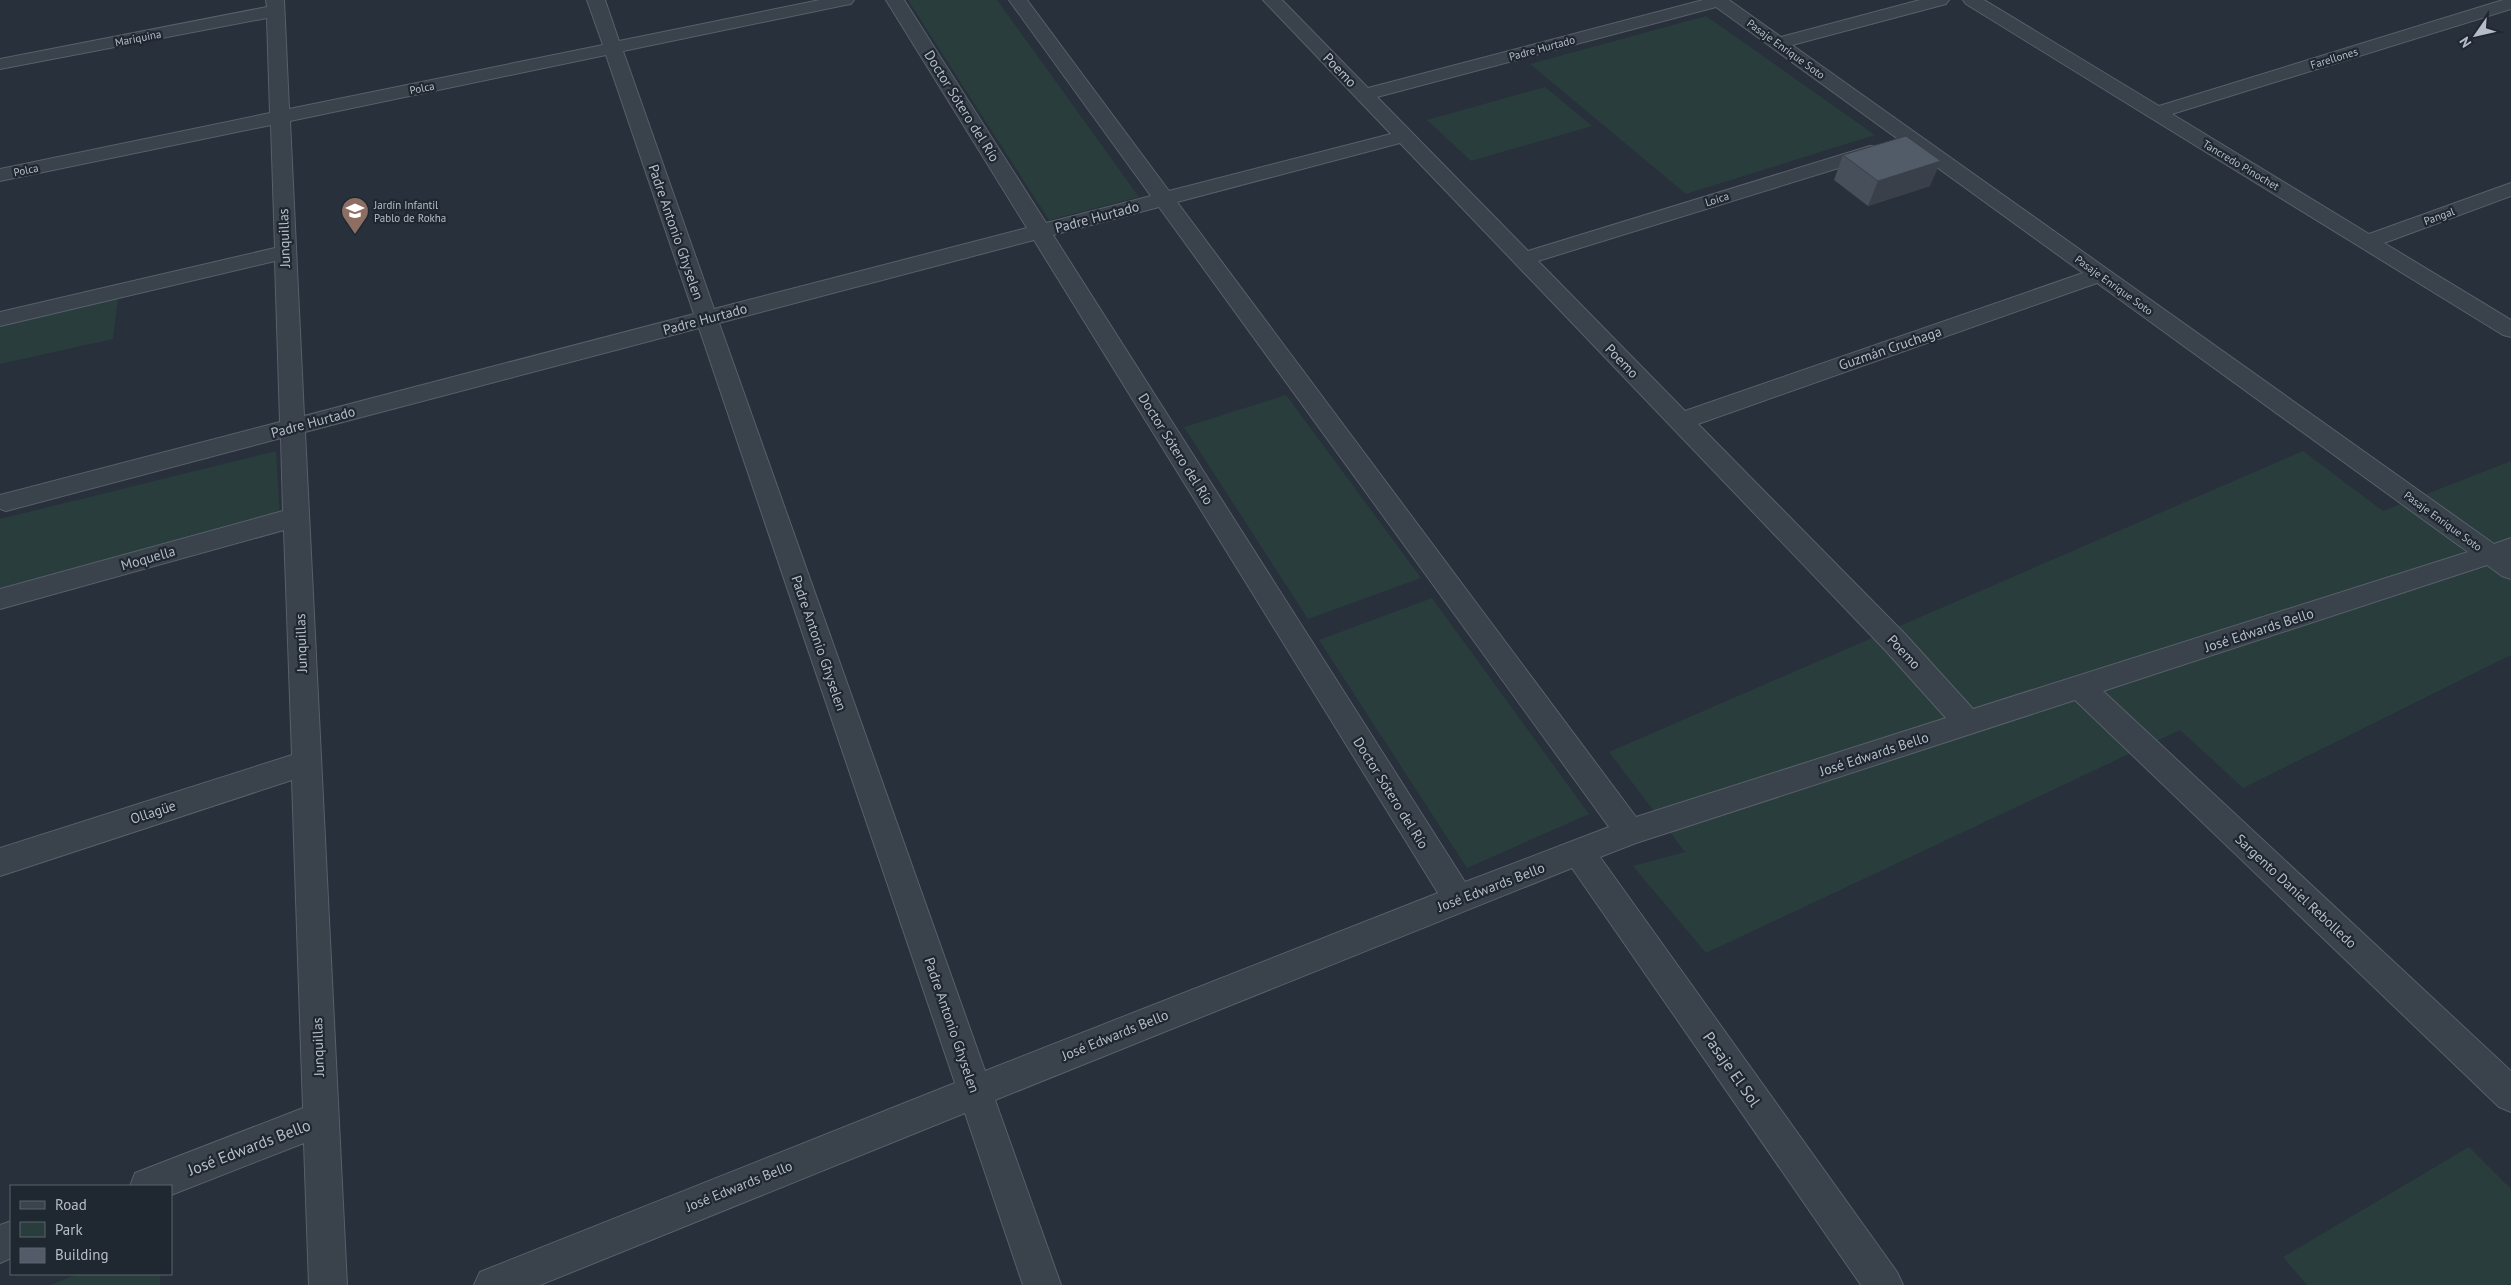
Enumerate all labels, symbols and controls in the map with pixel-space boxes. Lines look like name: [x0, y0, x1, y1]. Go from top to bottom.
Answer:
north arrow: [2451, 10, 2501, 60]
street label: Pasaje Enrique Soto: [1744, 16, 1828, 82]
street label: Mariquina: [114, 27, 162, 49]
street label: Padre Hurtado: [1507, 32, 1577, 64]
text: N: [2455, 33, 2475, 51]
street label: Farellones: [2309, 44, 2360, 72]
street label: Doctor Sótero del Río: [920, 47, 1004, 165]
street label: Poemo: [1319, 49, 1361, 91]
street label: Polca: [408, 79, 436, 97]
street label: Tancredo Pinochet: [2200, 137, 2282, 193]
street label: Polca: [12, 161, 40, 179]
street label: Padre Antonio Ghyselen: [644, 162, 708, 302]
street label: Loica: [1703, 189, 1731, 209]
school or university icon: Jardín Infantil Pablo de Rokha: [340, 196, 370, 235]
street label: Padre Hurtado: [1053, 197, 1141, 237]
place label: Jardín Infantil Pablo de Rokha: [373, 198, 446, 225]
street label: Pangal: [2422, 204, 2457, 228]
street label: Junquillas: [274, 208, 294, 269]
street label: Pasaje Enrique Soto: [2072, 252, 2156, 318]
street label: Padre Hurtado: [661, 299, 749, 339]
street label: Guzmán Cruchaga: [1836, 322, 1944, 374]
street label: Poemo: [1601, 340, 1643, 382]
street label: Doctor Sótero del Río: [1134, 390, 1218, 508]
street label: Padre Hurtado: [269, 402, 357, 442]
street label: Pasaje Enrique Soto: [2401, 488, 2485, 554]
street label: Moquella: [119, 542, 177, 574]
street label: Padre Antonio Ghyselen: [787, 573, 851, 713]
street label: José Edwards Bello: [2201, 604, 2316, 656]
street label: Junquillas: [291, 613, 311, 674]
street label: Poemo: [1884, 631, 1924, 673]
street label: José Edwards Bello: [1816, 728, 1931, 780]
street label: Doctor Sótero del Río: [1349, 734, 1433, 852]
street label: Ollagüe: [128, 796, 178, 828]
street label: Sargento Daniel Rebolledo: [2231, 830, 2361, 952]
street label: José Edwards Bello: [1434, 858, 1547, 916]
street label: Padre Antonio Ghyselen: [920, 955, 984, 1095]
street label: José Edwards Bello: [1058, 1005, 1171, 1065]
street label: Junquillas: [308, 1017, 328, 1078]
street label: Pasaje El Sol: [1699, 1028, 1765, 1111]
street label: José Edwards Bello: [184, 1114, 313, 1180]
street label: José Edwards Bello: [682, 1156, 795, 1216]
legend: [10, 1185, 172, 1275]
text: Road: [55, 1195, 87, 1214]
text: Park: [55, 1220, 83, 1239]
text: Building: [55, 1245, 109, 1264]

